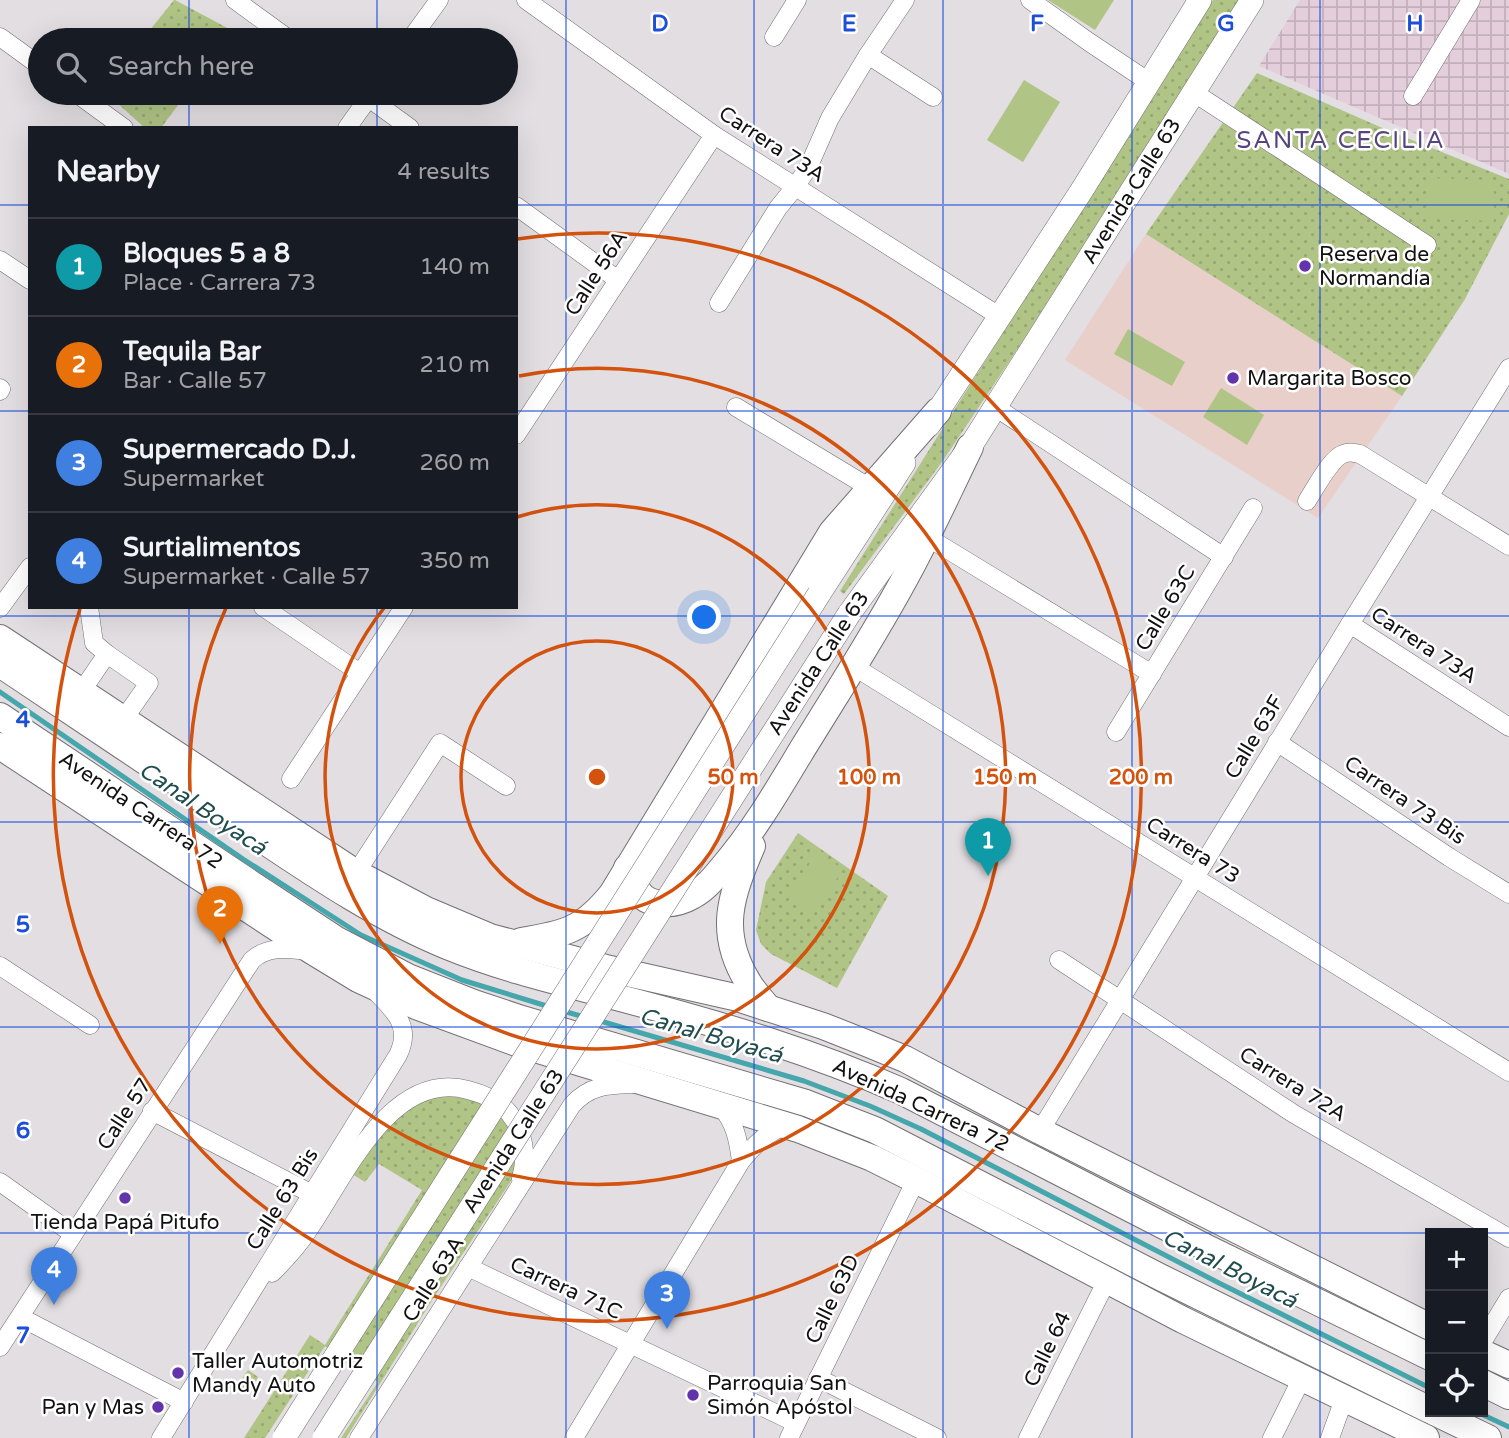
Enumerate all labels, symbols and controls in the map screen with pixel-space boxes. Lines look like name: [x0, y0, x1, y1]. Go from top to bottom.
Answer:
text: D: [651, 10, 669, 38]
text: E: [842, 10, 856, 38]
text: F: [1030, 10, 1044, 38]
text: G: [1217, 10, 1235, 38]
text: H: [1406, 10, 1424, 38]
search box: [28, 28, 518, 105]
icon: search: [52, 48, 90, 86]
text: Search here: [108, 51, 254, 82]
street label: Carrera 73A: [714, 101, 829, 188]
street label: Avenida Calle 63: [1077, 114, 1186, 269]
district label: SANTA CECILIA: [1236, 126, 1446, 155]
text: Nearby: [56, 153, 160, 190]
text: 4 results: [397, 158, 490, 186]
street label: Calle 56A: [560, 226, 633, 320]
text: Bloques 5 a 8: [123, 238, 290, 269]
place label: Reserva de Normandía: [1319, 242, 1431, 291]
text: 1: [72, 253, 86, 281]
text: 140 m: [420, 253, 490, 281]
marker: Reserva de Normandía: [1297, 258, 1313, 274]
text: Place · Carrera 73: [123, 269, 316, 297]
text: Tequila Bar: [123, 336, 261, 367]
text: 2: [72, 351, 86, 379]
text: 210 m: [420, 351, 490, 379]
place label: Margarita Bosco: [1247, 366, 1412, 391]
text: Bar · Calle 57: [123, 367, 267, 395]
marker: Margarita Bosco: [1225, 370, 1241, 386]
text: Supermercado D.J.: [123, 434, 357, 465]
text: 3: [72, 449, 86, 477]
text: 260 m: [420, 449, 490, 477]
text: Supermarket: [123, 465, 264, 493]
text: Surtialimentos: [123, 532, 301, 563]
text: 4: [72, 547, 86, 575]
text: 350 m: [420, 547, 490, 575]
street label: Calle 63C: [1130, 561, 1201, 655]
text: Supermarket · Calle 57: [123, 563, 370, 591]
street label: Avenida Calle 63: [762, 586, 874, 740]
your location: [687, 600, 721, 634]
street label: Carrera 73A: [1366, 602, 1481, 689]
street label: Calle 63F: [1220, 691, 1289, 784]
text: 4: [16, 706, 31, 734]
street label: Avenida Carrera 72: [54, 746, 227, 874]
street label: Carrera 73 Bis: [1339, 751, 1470, 850]
water label: Canal Boyacá: [133, 756, 272, 862]
centre of rings: [585, 765, 609, 789]
text: 50 m: [707, 765, 759, 790]
text: 100 m: [837, 765, 901, 790]
text: 150 m: [973, 765, 1037, 790]
text: 200 m: [1109, 765, 1173, 790]
street label: Carrera 73: [1141, 812, 1244, 889]
pin: 1: [965, 818, 1011, 876]
pin: 2: [197, 886, 243, 944]
text: 5: [16, 911, 30, 939]
water label: Canal Boyacá: [636, 1002, 787, 1070]
street label: Carrera 72A: [1235, 1042, 1351, 1127]
street label: Avenida Carrera 72: [828, 1054, 1013, 1157]
street label: Avenida Calle 63: [457, 1064, 569, 1218]
street label: Calle 57: [92, 1074, 157, 1155]
text: 6: [16, 1117, 30, 1145]
street label: Calle 63 Bis: [241, 1144, 324, 1255]
marker: Tienda Papá Pitufo: [117, 1190, 133, 1206]
place label: Tienda Papá Pitufo: [30, 1210, 220, 1235]
water label: Canal Boyacá: [1157, 1223, 1303, 1315]
map controls: [1425, 1228, 1488, 1417]
button: +: [1425, 1228, 1488, 1291]
street label: Calle 63A: [397, 1232, 470, 1327]
pin: 4: [31, 1247, 77, 1305]
street label: Calle 63D: [800, 1250, 865, 1348]
street label: Carrera 71C: [506, 1252, 626, 1325]
pin: 3: [644, 1271, 690, 1329]
button: −: [1425, 1291, 1488, 1354]
street label: Calle 64: [1019, 1308, 1076, 1391]
text: 7: [16, 1322, 30, 1350]
place label: Taller Automotriz Mandy Auto: [192, 1349, 363, 1398]
button: locate: [1425, 1354, 1488, 1417]
marker: Taller Automotriz Mandy Auto: [170, 1365, 186, 1381]
place label: Parroquia San Simón Apóstol: [707, 1371, 853, 1420]
marker: Parroquia San Simón Apóstol: [685, 1387, 701, 1403]
place label: Pan y Mas: [41, 1395, 144, 1420]
marker: Pan y Mas: [150, 1399, 166, 1415]

